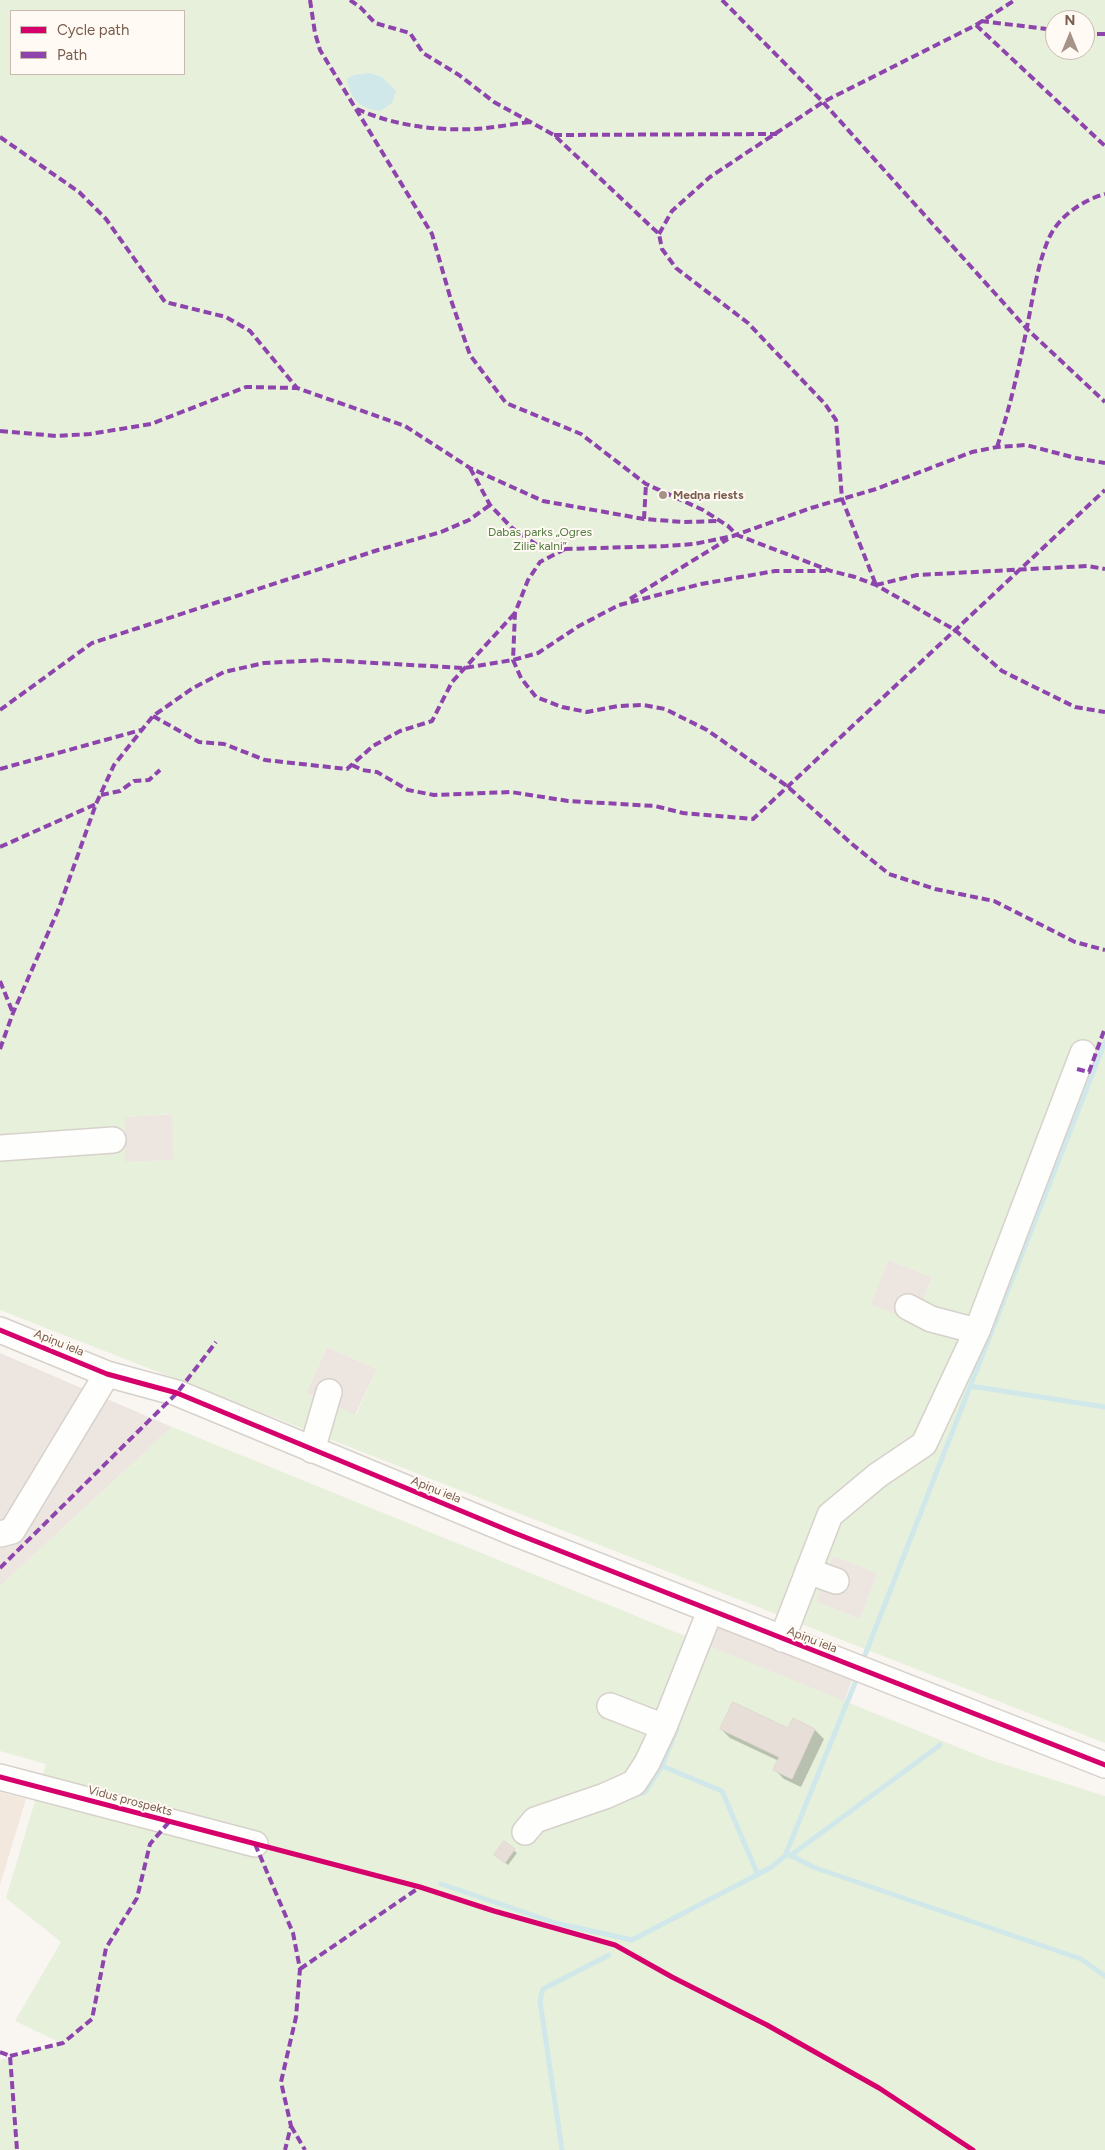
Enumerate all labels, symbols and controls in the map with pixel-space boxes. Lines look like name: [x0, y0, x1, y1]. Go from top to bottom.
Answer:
legend: [10, 10, 185, 75]
north arrow: [1045, 10, 1095, 60]
text: N: [1065, 12, 1075, 29]
text: Cycle path: [57, 21, 129, 39]
text: Path: [57, 46, 87, 64]
place label: Medņa riests: [673, 488, 743, 502]
marker: Medņa riests: [657, 489, 669, 501]
park label: Dabas parks „Ogres Zilie kalni”: [488, 525, 592, 553]
street label: Apiņu iela: [32, 1326, 86, 1360]
street label: Apiņu iela: [409, 1473, 463, 1507]
street label: Apiņu iela: [785, 1624, 839, 1656]
street label: Vidus prospekts: [86, 1783, 174, 1819]

